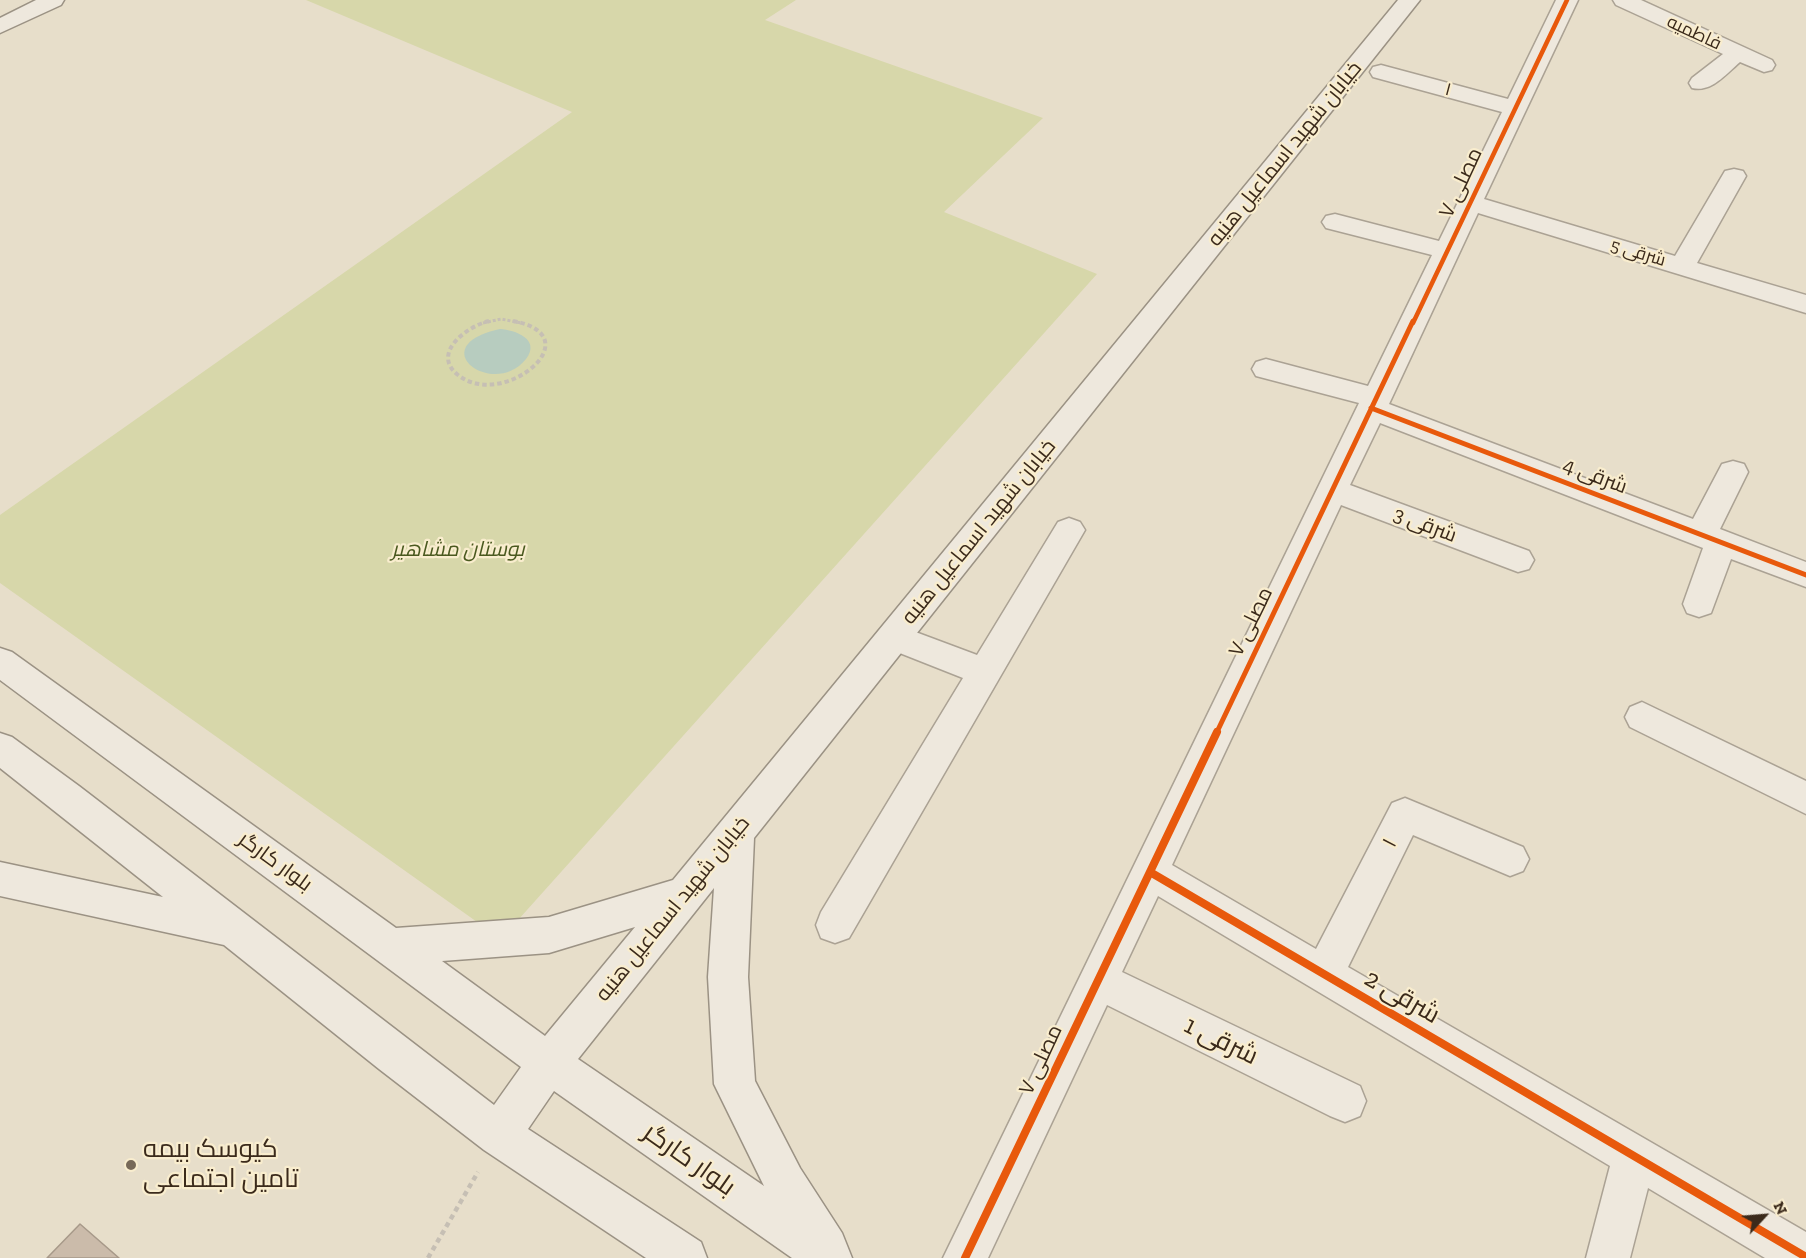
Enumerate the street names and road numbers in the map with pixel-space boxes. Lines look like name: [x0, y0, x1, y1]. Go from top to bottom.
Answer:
street label: فاطمیه: [1663, 11, 1725, 55]
street label: خیابان شهید اسماعیل هنیه: [1203, 56, 1367, 252]
street label: ۱: [1443, 79, 1453, 101]
street label: مصلی ۷: [1434, 144, 1488, 222]
street label: شرقی 5: [1608, 234, 1668, 272]
street label: خیابان شهید اسماعیل هنیه: [897, 434, 1061, 630]
street label: شرقی 4: [1559, 452, 1631, 500]
street label: شرقی 3: [1390, 502, 1460, 548]
street label: مصلی ۷: [1223, 583, 1279, 661]
street label: خیابان شهید اسماعیل هنیه: [591, 811, 755, 1007]
street label: بلوار کارگر: [233, 827, 317, 897]
street label: ۱: [1377, 834, 1403, 852]
street label: شرقی 2: [1359, 963, 1445, 1031]
street label: شرقی 1: [1179, 1010, 1263, 1072]
street label: مصلی ۷: [1014, 1021, 1068, 1099]
street label: بلوار کارگر: [637, 1117, 741, 1203]

